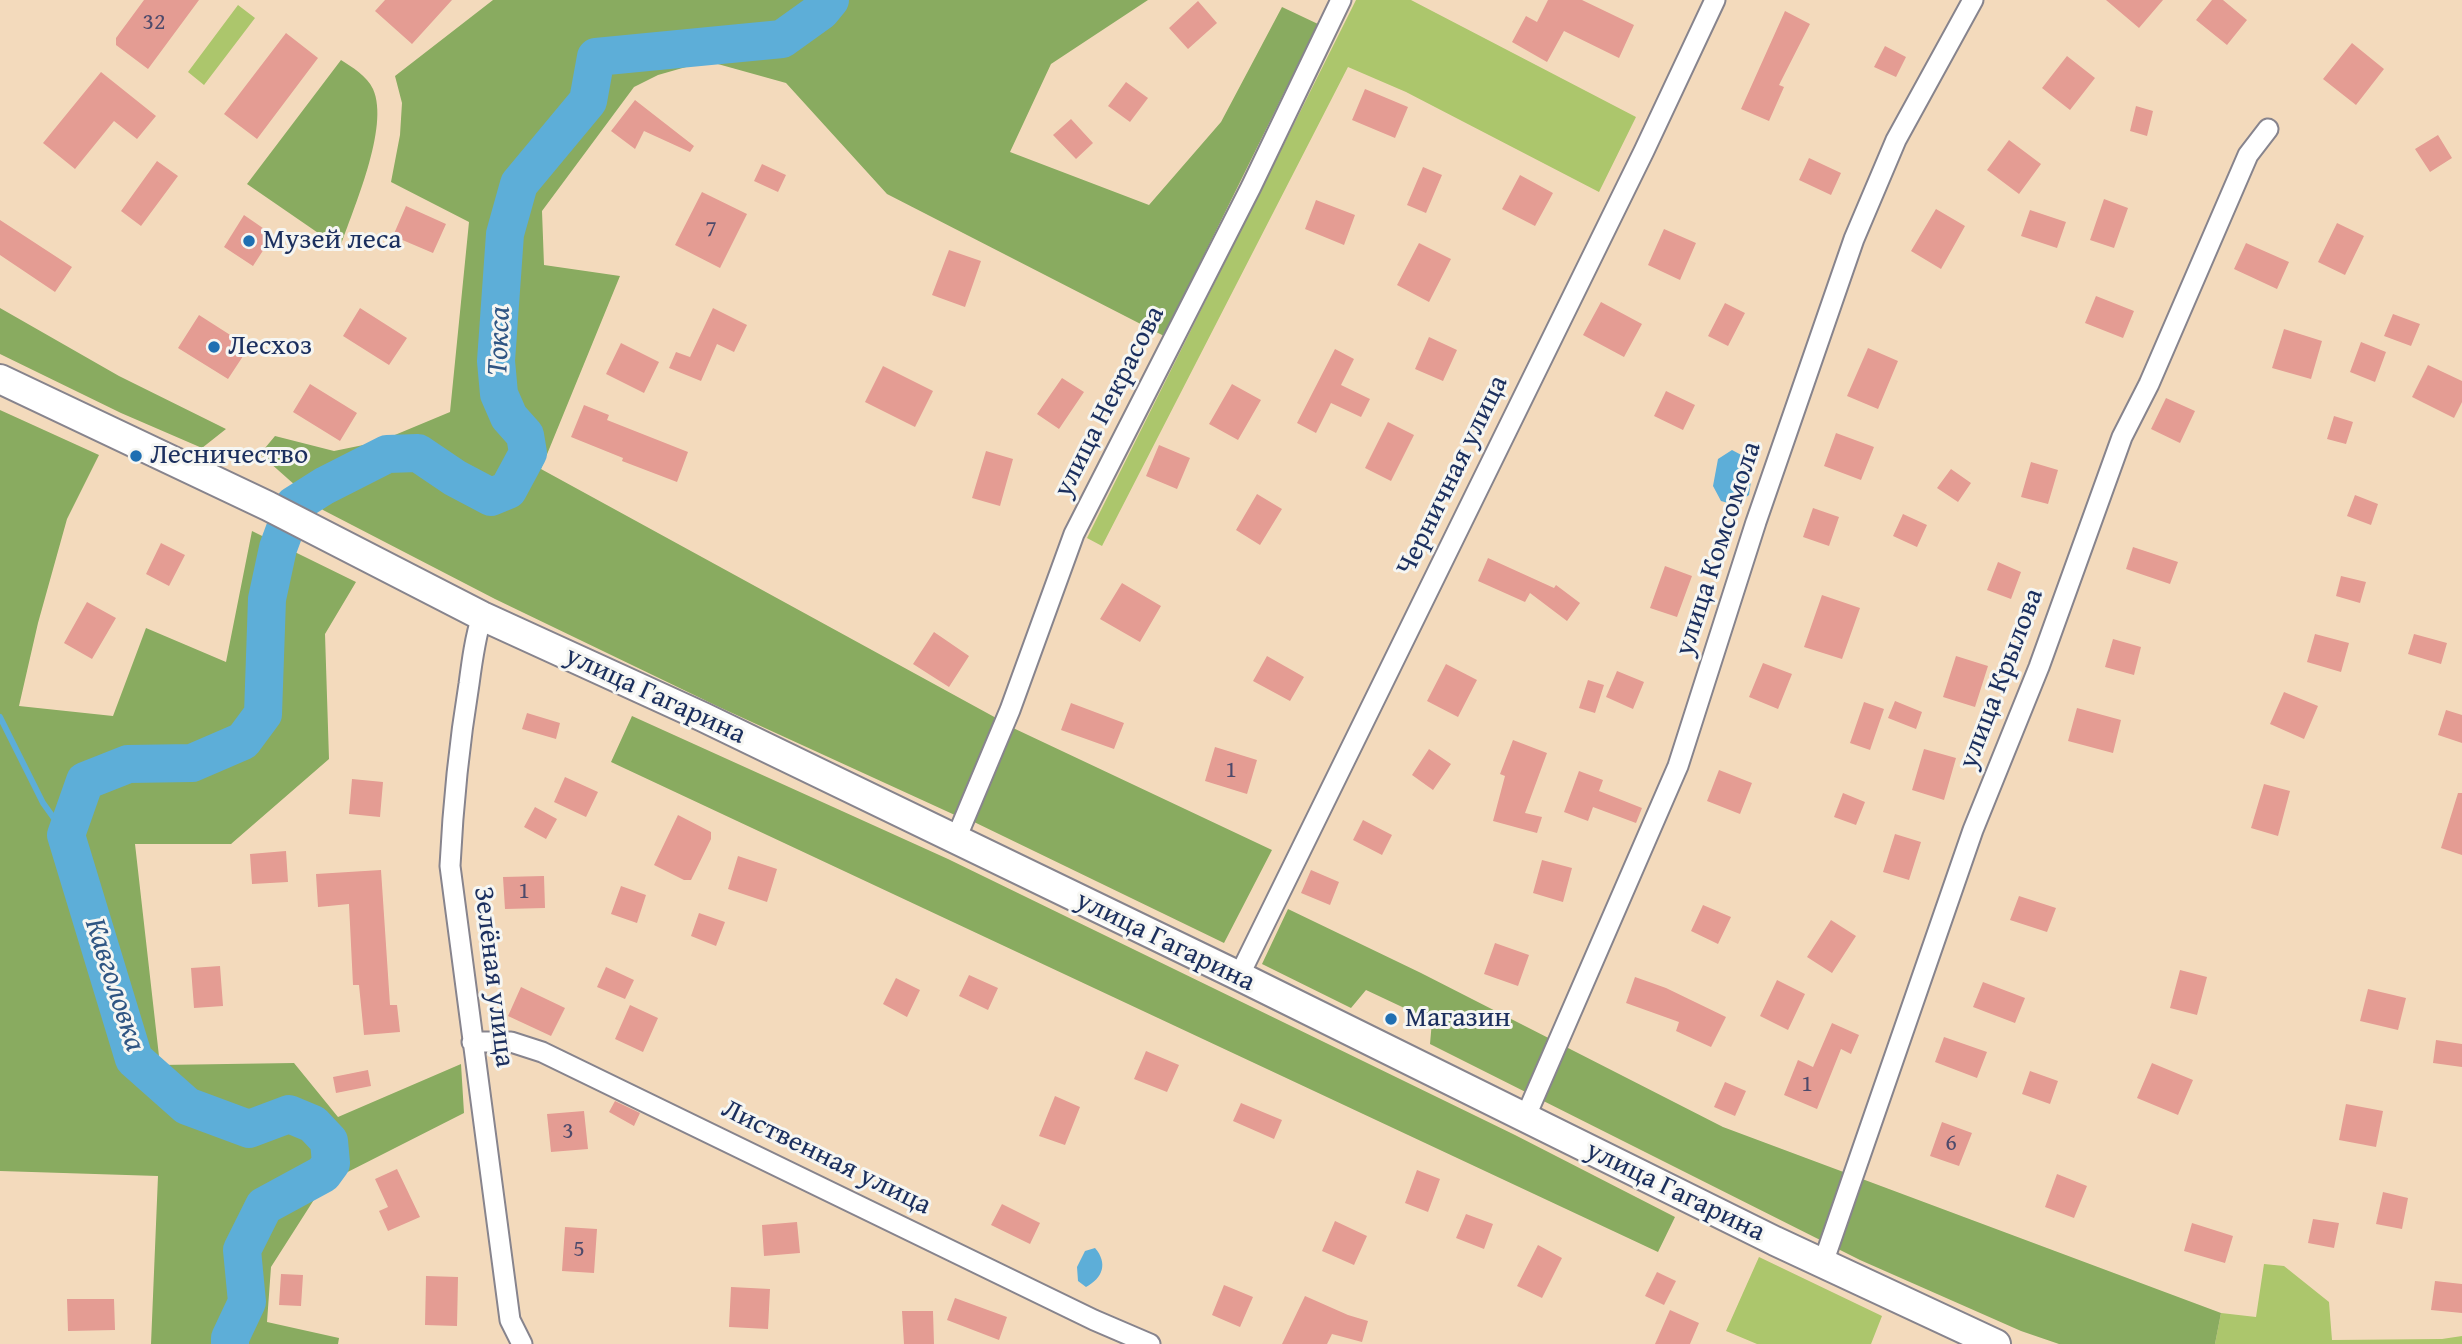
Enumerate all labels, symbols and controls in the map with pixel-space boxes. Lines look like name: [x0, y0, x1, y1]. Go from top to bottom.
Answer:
house number: 32: [142, 9, 166, 37]
house number: 7: [705, 216, 717, 244]
place label: Музей леса: [263, 224, 402, 258]
marker: Музей леса: [241, 233, 257, 249]
street label: улица Некрасова: [1047, 301, 1173, 503]
water label: Токса: [481, 306, 519, 376]
place label: Лесхоз: [228, 330, 312, 364]
marker: Лесхоз: [206, 339, 222, 355]
street label: Черничная улица: [1390, 370, 1516, 582]
street label: улица Комсомола: [1669, 438, 1769, 660]
place label: Лесничество: [150, 439, 308, 473]
marker: Лесничество: [128, 448, 144, 464]
street label: улица Крылова: [1952, 584, 2052, 774]
street label: улица Гагарина: [559, 640, 751, 752]
house number: 1: [1225, 757, 1237, 785]
house number: 1: [518, 878, 530, 906]
street label: улица Гагарина: [1070, 884, 1260, 1000]
street label: Зелёная улица: [465, 885, 521, 1069]
water label: Кавголовка: [76, 914, 152, 1056]
place label: Магазин: [1405, 1002, 1511, 1036]
marker: Магазин: [1383, 1011, 1399, 1027]
house number: 1: [1801, 1071, 1813, 1099]
street label: Лиственная улица: [716, 1093, 936, 1223]
house number: 3: [562, 1118, 574, 1146]
house number: 6: [1945, 1130, 1957, 1158]
street label: улица Гагарина: [1580, 1134, 1770, 1250]
house number: 5: [573, 1236, 585, 1264]

